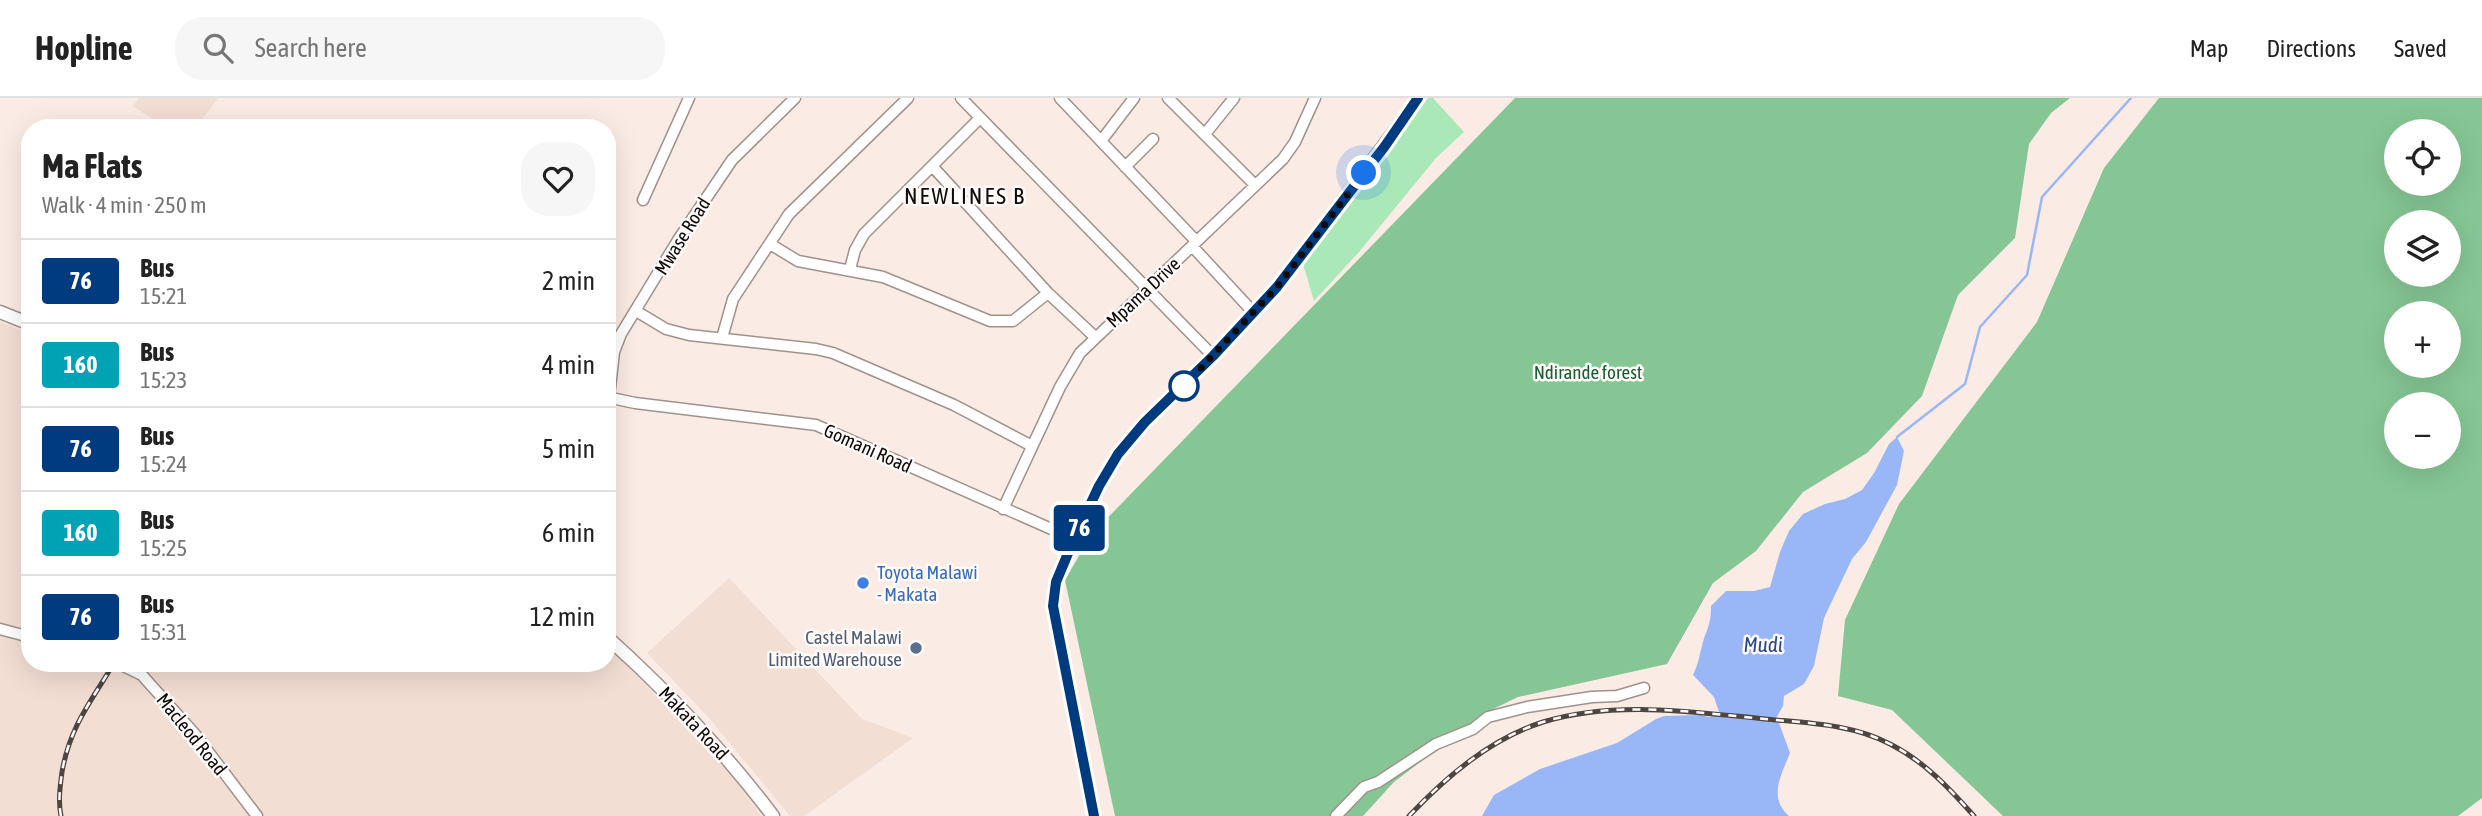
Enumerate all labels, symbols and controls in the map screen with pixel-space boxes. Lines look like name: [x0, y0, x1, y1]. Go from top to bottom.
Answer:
search box: [175, 17, 665, 80]
text: Hopline: [35, 29, 133, 67]
icon: search: [199, 29, 237, 67]
text: Search here: [255, 33, 367, 63]
text: Map: [2190, 35, 2228, 62]
text: Directions: [2266, 35, 2356, 62]
text: Saved: [2394, 35, 2447, 62]
map controls: [2384, 119, 2461, 469]
button: locate: [2384, 119, 2461, 196]
button: heart: [521, 142, 595, 216]
text: Ma Flats: [42, 147, 143, 185]
your location: [1346, 155, 1381, 190]
district label: NEWLINES B: [904, 183, 1026, 209]
text: Walk · 4 min · 250 m: [42, 192, 206, 218]
street label: Mwase Road: [650, 193, 714, 279]
button: layers: [2384, 210, 2461, 287]
street label: Mpama Drive: [1102, 252, 1184, 332]
text: Bus: [140, 253, 174, 283]
text: 2 min: [542, 266, 595, 296]
text: 76: [69, 267, 92, 294]
text: 15:21: [140, 283, 187, 309]
button: +: [2384, 301, 2461, 378]
text: Bus: [140, 337, 174, 367]
text: 4 min: [542, 350, 595, 380]
text: 160: [64, 351, 97, 378]
park label: Ndirande forest: [1534, 361, 1642, 383]
text: 15:23: [140, 367, 187, 393]
unlabelled marker: [1169, 371, 1199, 401]
button: −: [2384, 392, 2461, 469]
street label: Gomani Road: [821, 419, 915, 477]
text: Bus: [140, 421, 174, 451]
text: 5 min: [542, 434, 595, 464]
text: 76: [69, 435, 92, 462]
text: 15:24: [140, 451, 187, 477]
text: Bus: [140, 505, 174, 535]
line badge: 76: [1048, 505, 1110, 551]
text: 76: [1068, 514, 1090, 541]
text: 6 min: [542, 518, 595, 548]
text: 160: [64, 519, 97, 546]
text: 15:25: [140, 535, 187, 561]
place label: Toyota Malawi - Makata: [877, 561, 978, 605]
marker: Toyota Malawi - Makata: [855, 575, 871, 591]
text: Bus: [140, 589, 174, 619]
text: 12 min: [530, 602, 595, 632]
text: 76: [69, 603, 92, 630]
text: 15:31: [140, 619, 187, 645]
place label: Castel Malawi Limited Warehouse: [768, 626, 902, 670]
water label: Mudi: [1744, 632, 1783, 656]
marker: Castel Malawi Limited Warehouse: [908, 640, 924, 656]
street label: Makata Road: [655, 682, 733, 764]
street label: Macleod Road: [152, 689, 232, 779]

